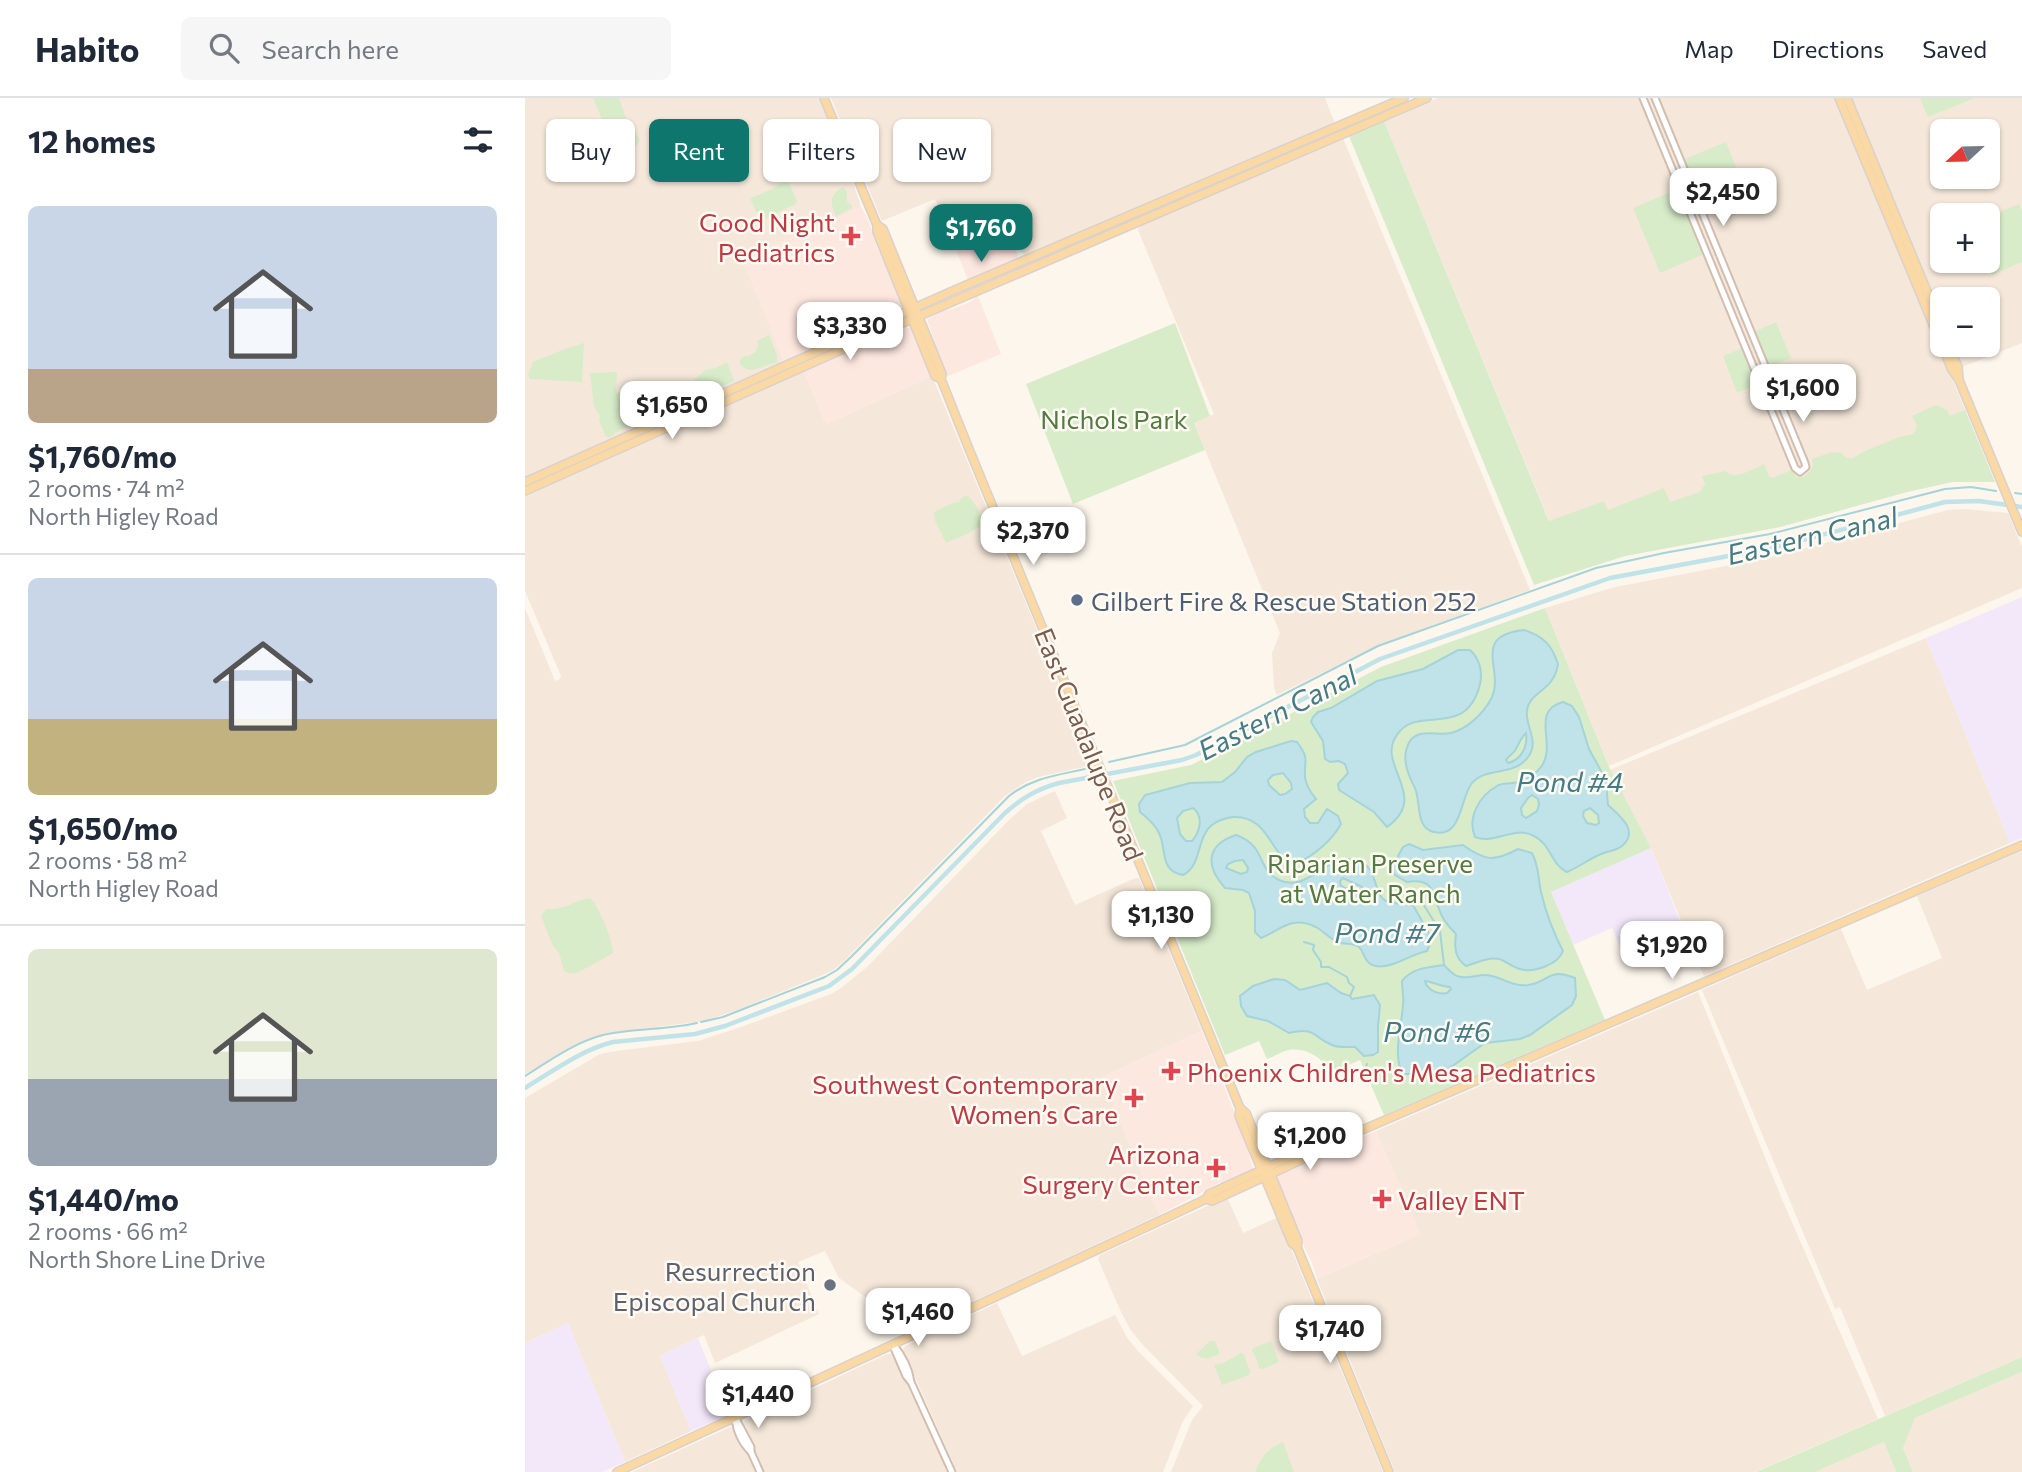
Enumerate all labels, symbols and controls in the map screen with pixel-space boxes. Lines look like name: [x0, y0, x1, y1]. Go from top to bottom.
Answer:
search box: [181, 17, 671, 80]
text: Habito: [35, 28, 139, 69]
icon: search: [205, 29, 243, 67]
text: Search here: [261, 33, 399, 64]
text: Map: [1684, 34, 1734, 63]
text: Directions: [1772, 34, 1884, 63]
text: Saved: [1922, 34, 1987, 63]
chip: Buy: [546, 119, 635, 182]
chip: Rent: [649, 119, 749, 182]
chip: Filters: [763, 119, 879, 182]
chip: New: [893, 119, 991, 182]
north arrow: [1930, 119, 2000, 189]
map controls: [1930, 119, 2000, 357]
icon: filters: [459, 121, 497, 159]
text: 12 homes: [28, 122, 156, 159]
pin: $2,450: [1666, 169, 1780, 228]
text: $2,450: [1686, 177, 1760, 205]
button: +: [1930, 203, 2000, 273]
pin: $1,760: [924, 204, 1038, 264]
place label: Good Night Pediatrics: [699, 206, 835, 267]
text: $1,760: [945, 213, 1017, 241]
marker: Good Night Pediatrics: [841, 226, 861, 246]
icon: home: [200, 251, 326, 377]
button: −: [1930, 287, 2000, 357]
pin: $3,330: [793, 302, 907, 362]
text: $3,330: [813, 311, 887, 339]
pin: $1,600: [1746, 364, 1860, 424]
text: $1,600: [1766, 373, 1840, 401]
pin: $1,650: [615, 382, 729, 441]
text: $1,650: [636, 390, 708, 418]
park label: Nichols Park: [1040, 403, 1188, 434]
text: $1,760/mo: [28, 437, 177, 474]
text: 2 rooms · 74 m²: [28, 474, 184, 502]
water label: Eastern Canal: [1723, 499, 1902, 571]
text: North Higley Road: [28, 502, 219, 530]
pin: $2,370: [976, 508, 1090, 567]
text: $2,370: [996, 516, 1070, 544]
place label: Gilbert Fire & Rescue Station 252: [1091, 585, 1477, 616]
marker: Gilbert Fire & Rescue Station 252: [1069, 592, 1085, 608]
icon: home: [200, 623, 326, 749]
street label: East Guadalupe Road: [1029, 623, 1151, 865]
water label: Eastern Canal: [1192, 657, 1363, 767]
water label: Pond #4: [1516, 764, 1624, 798]
text: $1,650/mo: [28, 809, 178, 846]
text: 2 rooms · 58 m²: [28, 846, 187, 874]
park label: Riparian Preserve at Water Ranch: [1267, 847, 1473, 908]
text: North Higley Road: [28, 874, 219, 902]
pin: $1,130: [1104, 892, 1218, 951]
text: $1,130: [1128, 900, 1194, 928]
water label: Pond #7: [1334, 915, 1442, 949]
pin: $1,920: [1615, 922, 1729, 981]
text: $1,920: [1636, 930, 1708, 958]
icon: home: [200, 994, 326, 1120]
water label: Pond #6: [1383, 1014, 1491, 1048]
place label: Phoenix Children's Mesa Pediatrics: [1187, 1056, 1596, 1087]
marker: Phoenix Children's Mesa Pediatrics: [1161, 1061, 1181, 1081]
place label: Southwest Contemporary Women’s Care: [812, 1068, 1118, 1129]
marker: Southwest Contemporary Women’s Care: [1124, 1088, 1144, 1108]
pin: $1,200: [1253, 1112, 1367, 1172]
text: $1,200: [1274, 1121, 1346, 1149]
place label: Arizona Surgery Center: [1022, 1138, 1200, 1199]
marker: Arizona Surgery Center: [1206, 1158, 1226, 1178]
text: $1,440/mo: [28, 1180, 179, 1217]
place label: Valley ENT: [1398, 1184, 1525, 1215]
marker: Valley ENT: [1372, 1189, 1392, 1209]
text: 2 rooms · 66 m²: [28, 1217, 188, 1245]
text: North Shore Line Drive: [28, 1245, 265, 1273]
place label: Resurrection Episcopal Church: [613, 1255, 816, 1316]
marker: Resurrection Episcopal Church: [822, 1277, 838, 1293]
pin: $1,460: [861, 1288, 975, 1348]
text: $1,460: [882, 1297, 954, 1325]
pin: $1,740: [1273, 1306, 1387, 1365]
text: $1,740: [1295, 1314, 1365, 1342]
pin: $1,440: [701, 1370, 815, 1430]
text: $1,440: [722, 1379, 794, 1407]

